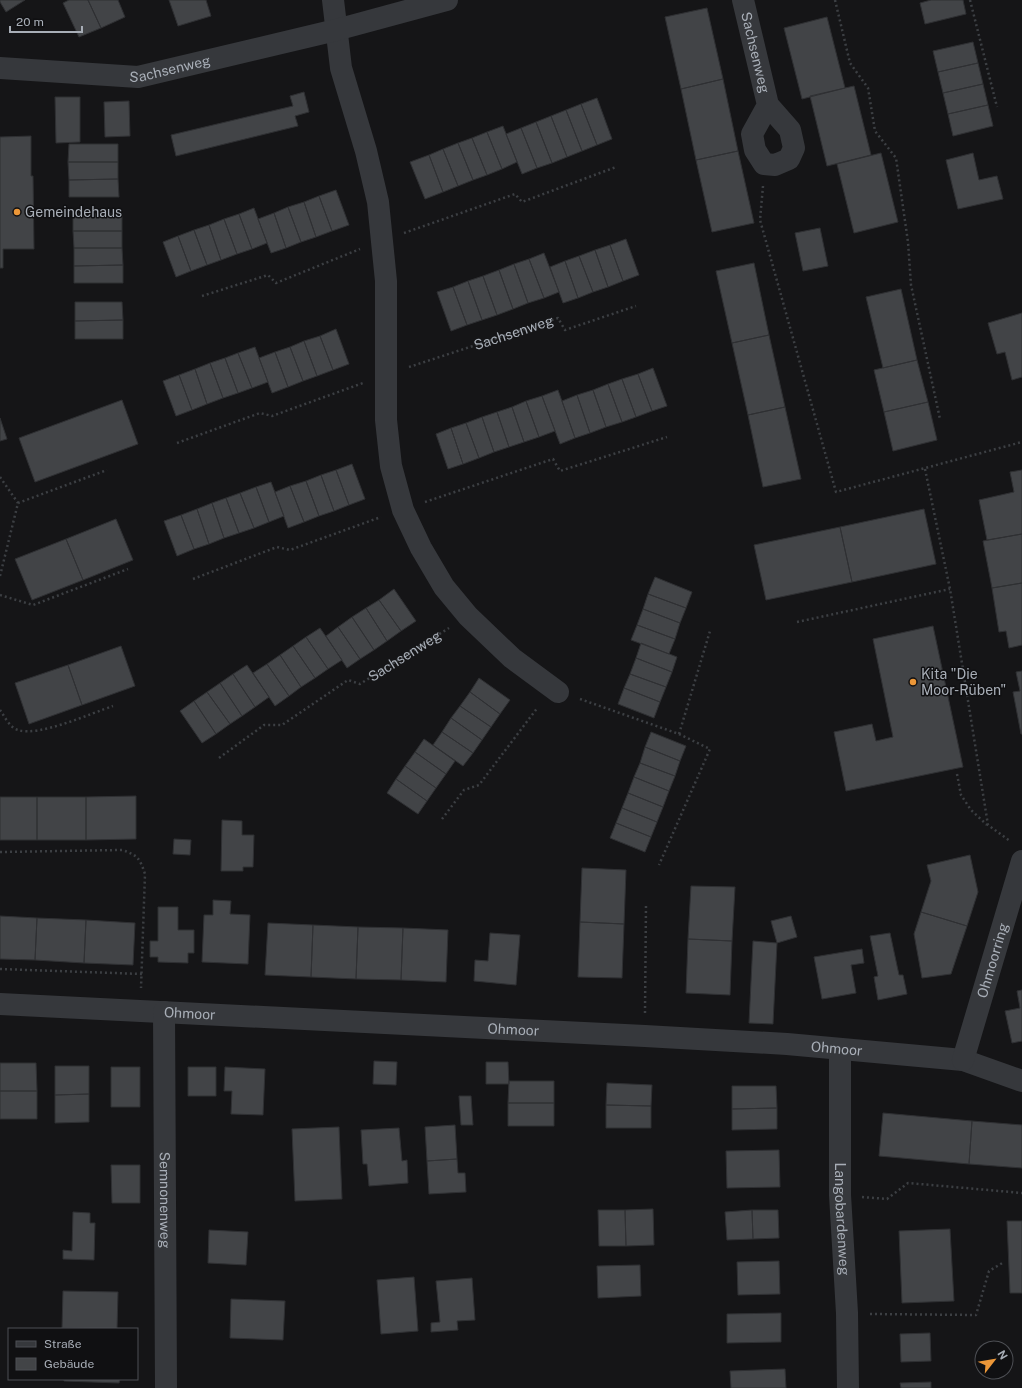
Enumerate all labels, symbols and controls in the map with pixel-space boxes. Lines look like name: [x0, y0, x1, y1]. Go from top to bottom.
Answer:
scale bar: [10, 8, 82, 34]
street label: Sachsenweg: [738, 10, 773, 95]
text: 20 m: [16, 15, 44, 29]
street label: Sachsenweg: [129, 52, 212, 85]
place label: Gemeindehaus: [25, 204, 122, 220]
marker: Gemeindehaus: [12, 207, 22, 217]
street label: Sachsenweg: [472, 312, 556, 353]
street label: Sachsenweg: [365, 627, 444, 685]
place label: Kita "Die Moor-Rüben": [921, 666, 1006, 698]
marker: Kita "Die Moor-Rüben": [908, 677, 918, 687]
street label: Ohmoorring: [974, 921, 1011, 1000]
street label: Ohmoor: [164, 1004, 216, 1023]
street label: Ohmoor: [487, 1020, 540, 1039]
street label: Ohmoor: [810, 1038, 863, 1059]
street label: Semnonenweg: [157, 1152, 173, 1249]
street label: Langobardenweg: [832, 1162, 853, 1276]
legend: [8, 1328, 138, 1380]
text: Straße: [44, 1337, 82, 1351]
north arrow: [974, 1340, 1014, 1380]
text: N: [995, 1348, 1010, 1362]
text: Gebäude: [44, 1357, 94, 1371]

